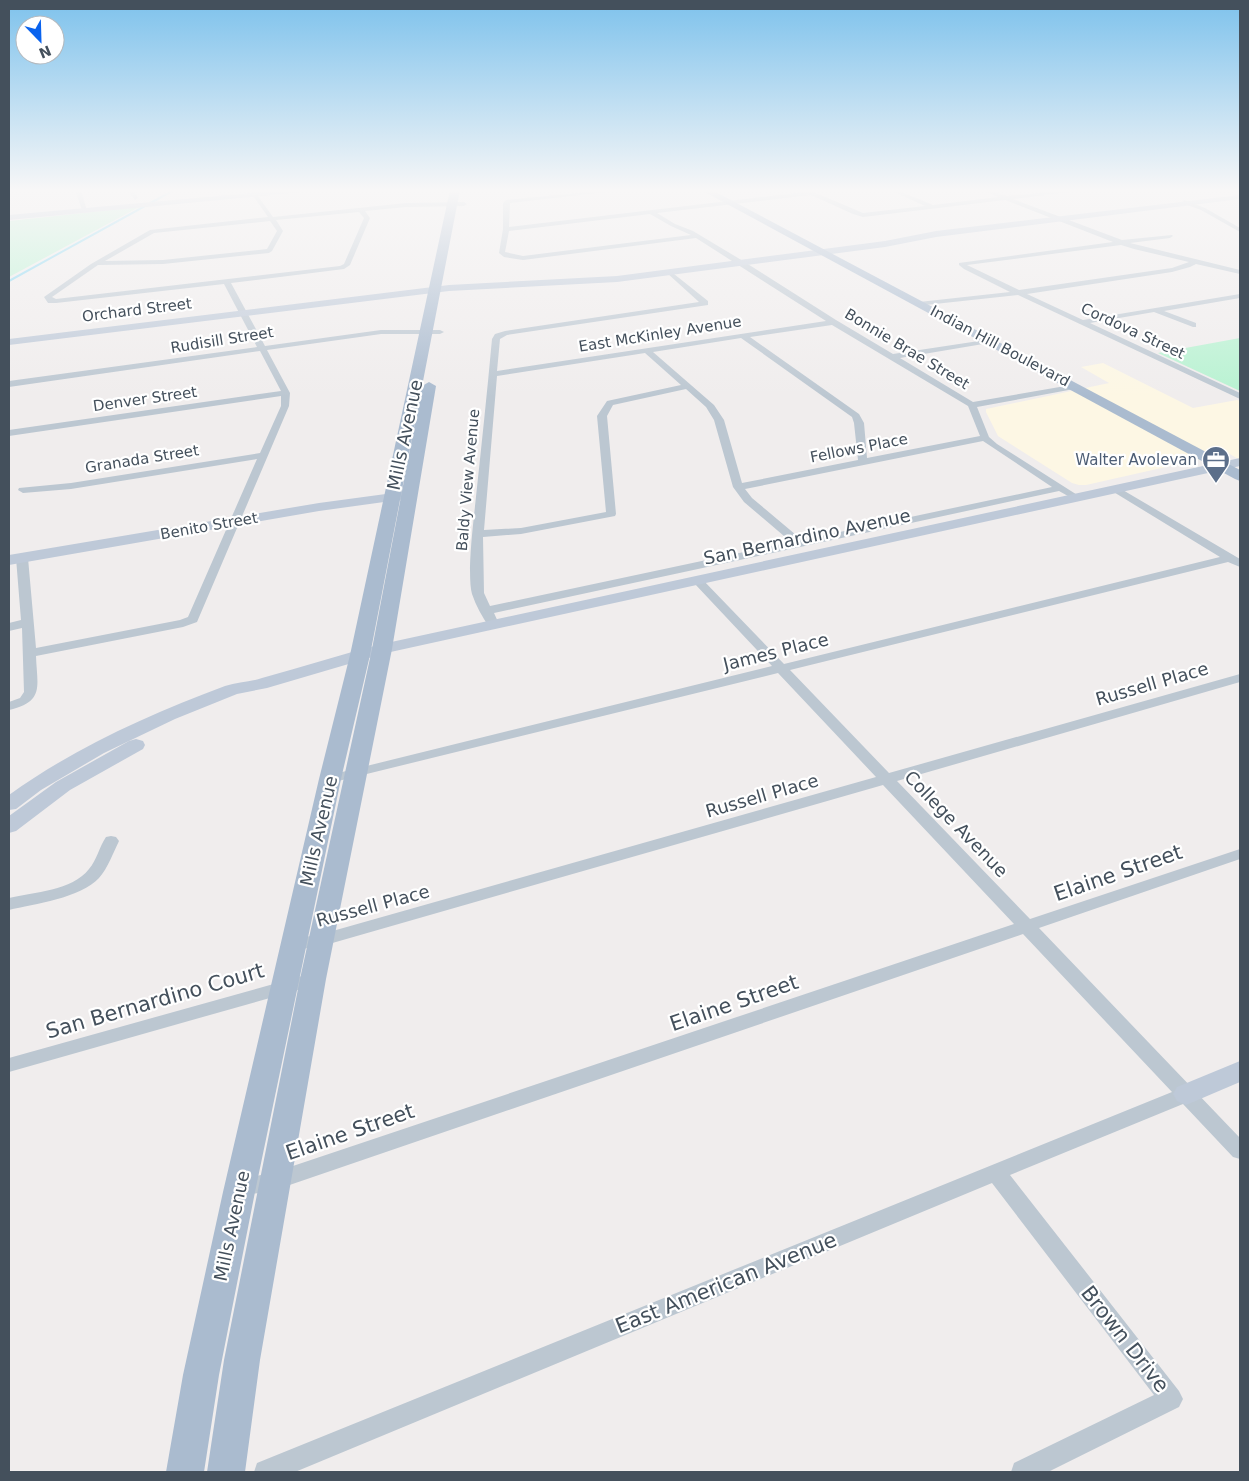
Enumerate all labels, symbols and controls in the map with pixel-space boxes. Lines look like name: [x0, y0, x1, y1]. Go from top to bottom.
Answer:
north arrow: [15, 15, 65, 65]
text: N: [37, 42, 54, 62]
street label: Orchard Street: [81, 294, 193, 326]
street label: Cordova Street: [1078, 299, 1188, 363]
street label: Indian Hill Boulevard: [927, 302, 1073, 390]
street label: Bonnie Brae Street: [842, 305, 973, 393]
street label: East McKinley Avenue: [577, 312, 743, 356]
street label: Rudisill Street: [169, 323, 275, 357]
street label: Mills Avenue: [383, 378, 426, 492]
street label: Denver Street: [92, 383, 198, 415]
street label: Baldy View Avenue: [453, 408, 483, 552]
street label: Fellows Place: [809, 430, 909, 466]
street label: Granada Street: [84, 441, 200, 477]
office icon: Walter Avolevan: [1201, 445, 1231, 484]
place label: Walter Avolevan: [1075, 451, 1197, 469]
street label: San Bernardino Avenue: [701, 504, 912, 569]
street label: Benito Street: [159, 509, 259, 543]
street label: James Place: [720, 628, 831, 675]
street label: Russell Place: [1093, 657, 1211, 710]
street label: College Avenue: [900, 766, 1012, 881]
street label: Russell Place: [703, 769, 821, 822]
street label: Mills Avenue: [296, 774, 341, 888]
street label: Elaine Street: [1050, 840, 1186, 906]
street label: Russell Place: [314, 880, 432, 931]
street label: San Bernardino Court: [43, 958, 267, 1044]
street label: Elaine Street: [666, 970, 802, 1036]
street label: Elaine Street: [282, 1099, 418, 1165]
street label: Mills Avenue: [210, 1169, 253, 1283]
street label: East American Avenue: [612, 1228, 840, 1338]
street label: Brown Drive: [1076, 1281, 1174, 1397]

